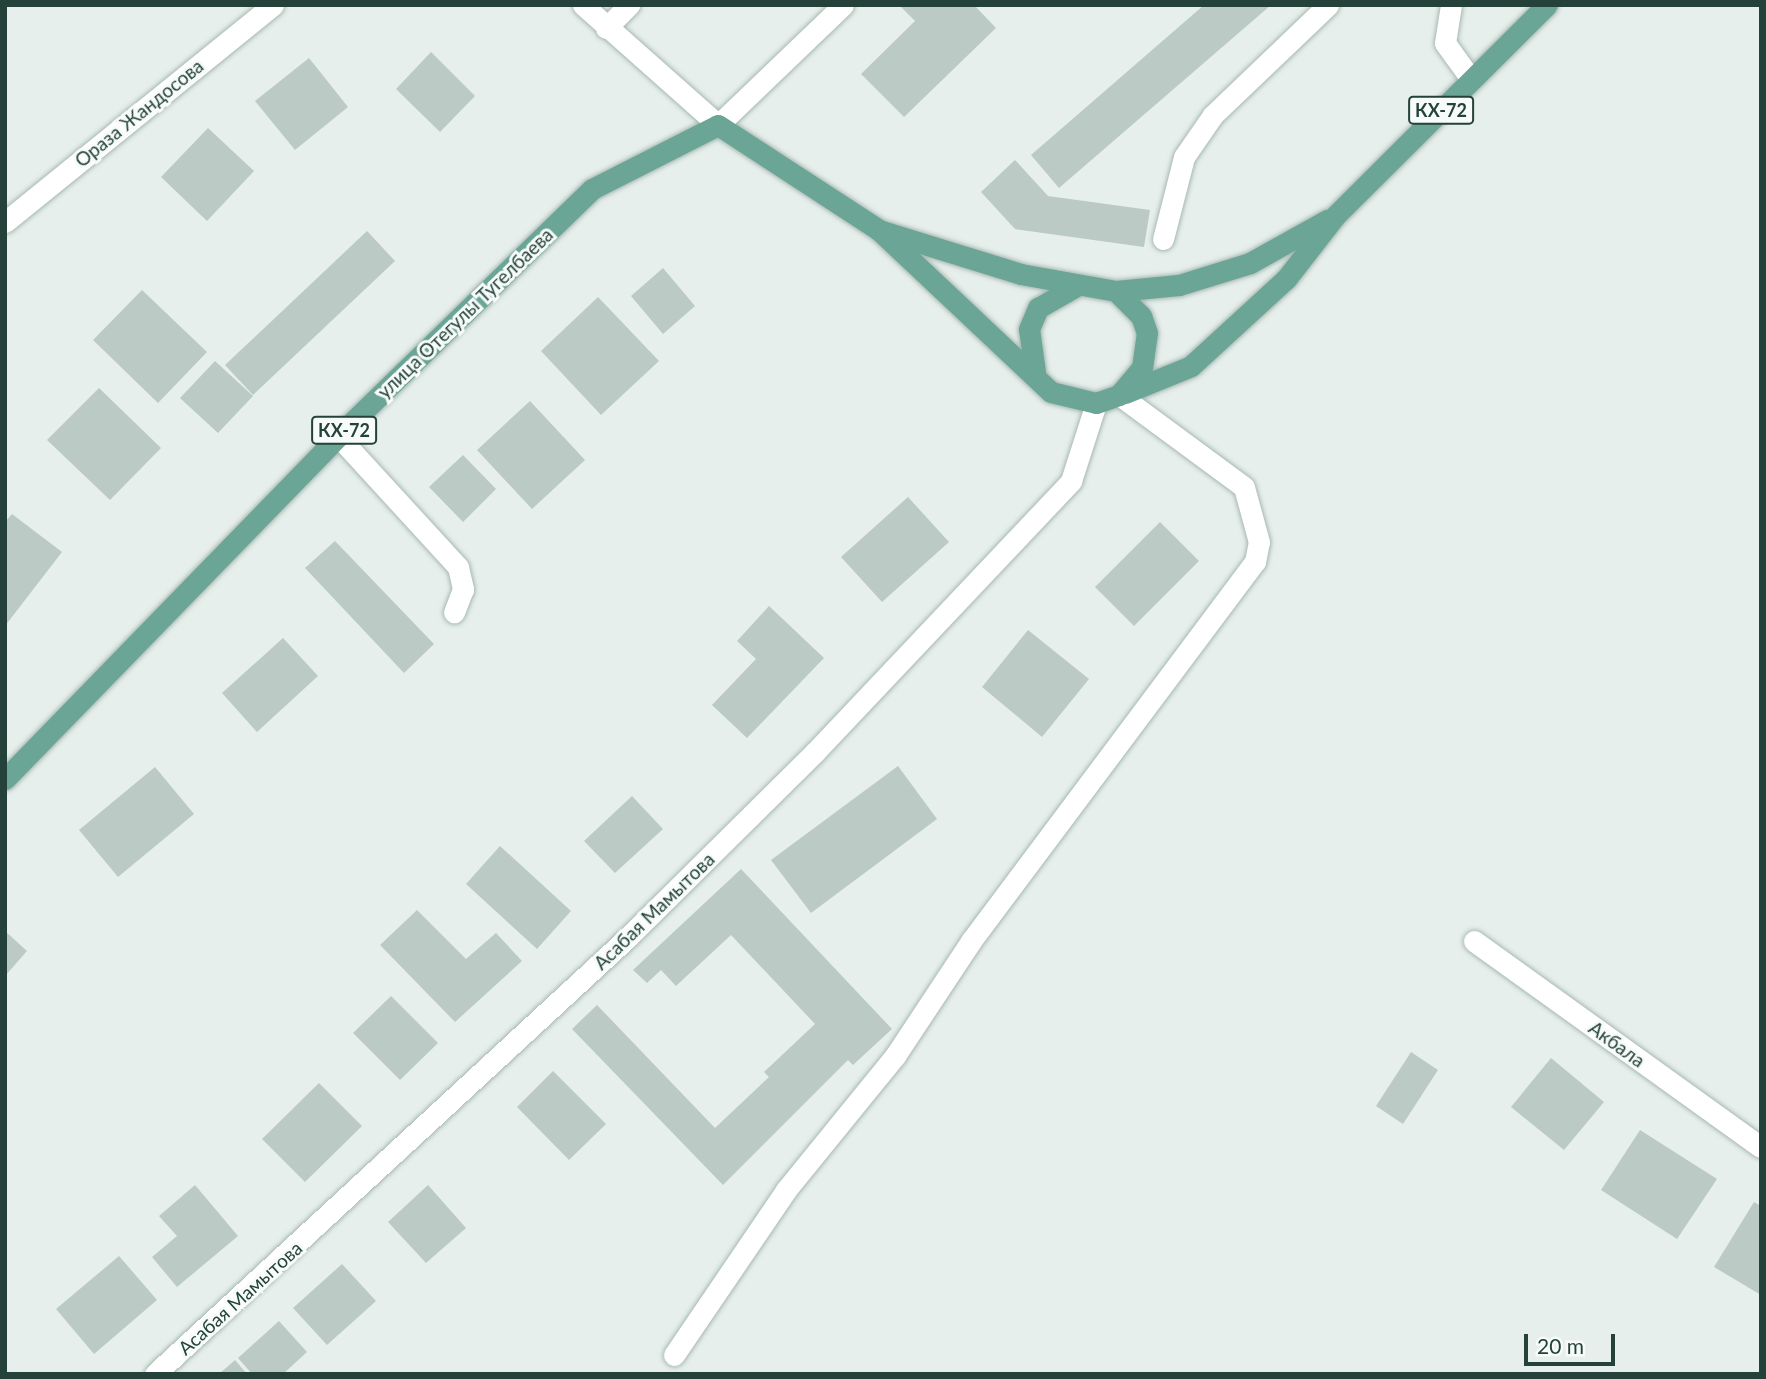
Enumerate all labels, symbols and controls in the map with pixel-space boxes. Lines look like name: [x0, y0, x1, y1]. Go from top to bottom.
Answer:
street label: Ораза Жандосова: [70, 54, 208, 172]
road number: КХ-72: [1408, 96, 1474, 124]
street label: улица Отегулы Тугелбаева: [373, 223, 557, 403]
road number: КХ-72: [311, 416, 377, 444]
street label: Асабая Мамытова: [589, 848, 719, 974]
street label: Акбала: [1585, 1016, 1649, 1072]
street label: Асабая Мамытова: [173, 1236, 307, 1360]
scale bar: [1528, 1320, 1619, 1364]
text: 20 m: [1537, 1333, 1584, 1358]

